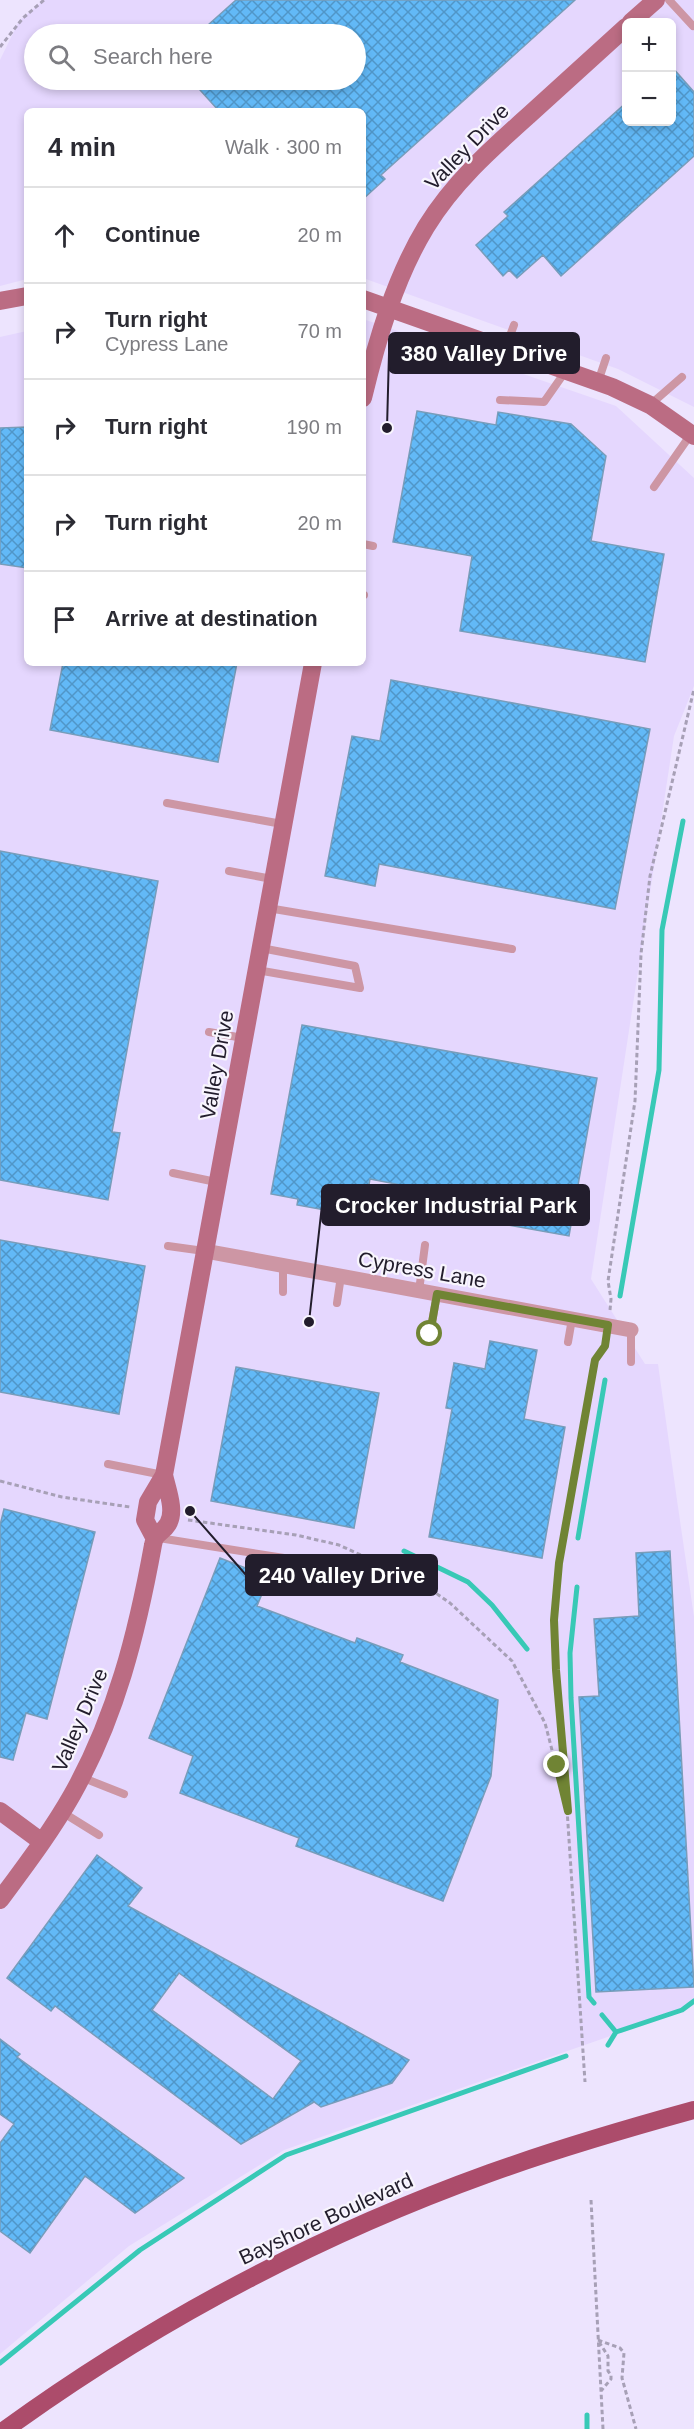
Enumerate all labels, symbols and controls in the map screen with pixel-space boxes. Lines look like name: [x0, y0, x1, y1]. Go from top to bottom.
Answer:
map controls: [622, 18, 676, 126]
button: +: [622, 18, 676, 72]
search box: [24, 24, 366, 90]
icon: search: [45, 41, 78, 74]
text: Search here: [93, 44, 213, 69]
button: −: [622, 72, 676, 126]
street label: Valley Drive: [420, 99, 513, 194]
text: 4 min: [48, 132, 116, 162]
text: Walk · 300 m: [225, 136, 342, 158]
icon: ahead: [48, 219, 81, 252]
text: Continue: [105, 222, 200, 247]
text: 20 m: [298, 224, 342, 246]
text: Turn right: [105, 307, 207, 332]
icon: right: [48, 315, 81, 348]
text: 70 m: [298, 320, 342, 342]
text: Cypress Lane: [105, 333, 228, 355]
callout: 380 Valley Drive: [389, 333, 579, 373]
text: 380 Valley Drive: [401, 341, 567, 366]
icon: right: [48, 411, 81, 444]
text: Turn right: [105, 414, 207, 439]
text: 190 m: [286, 416, 342, 438]
icon: right: [48, 507, 81, 540]
text: Turn right: [105, 510, 207, 535]
text: 20 m: [298, 512, 342, 534]
icon: arrive: [48, 603, 81, 636]
text: Arrive at destination: [105, 606, 318, 631]
street label: Valley Drive: [196, 1009, 237, 1121]
callout: Crocker Industrial Park: [322, 1185, 589, 1225]
text: Crocker Industrial Park: [335, 1193, 578, 1218]
street label: Cypress Lane: [356, 1247, 488, 1292]
route start: [416, 1320, 442, 1346]
callout: 240 Valley Drive: [246, 1555, 437, 1595]
text: 240 Valley Drive: [259, 1563, 425, 1588]
street label: Valley Drive: [47, 1664, 112, 1775]
route end: [543, 1751, 569, 1777]
street label: Bayshore Boulevard: [235, 2168, 416, 2269]

